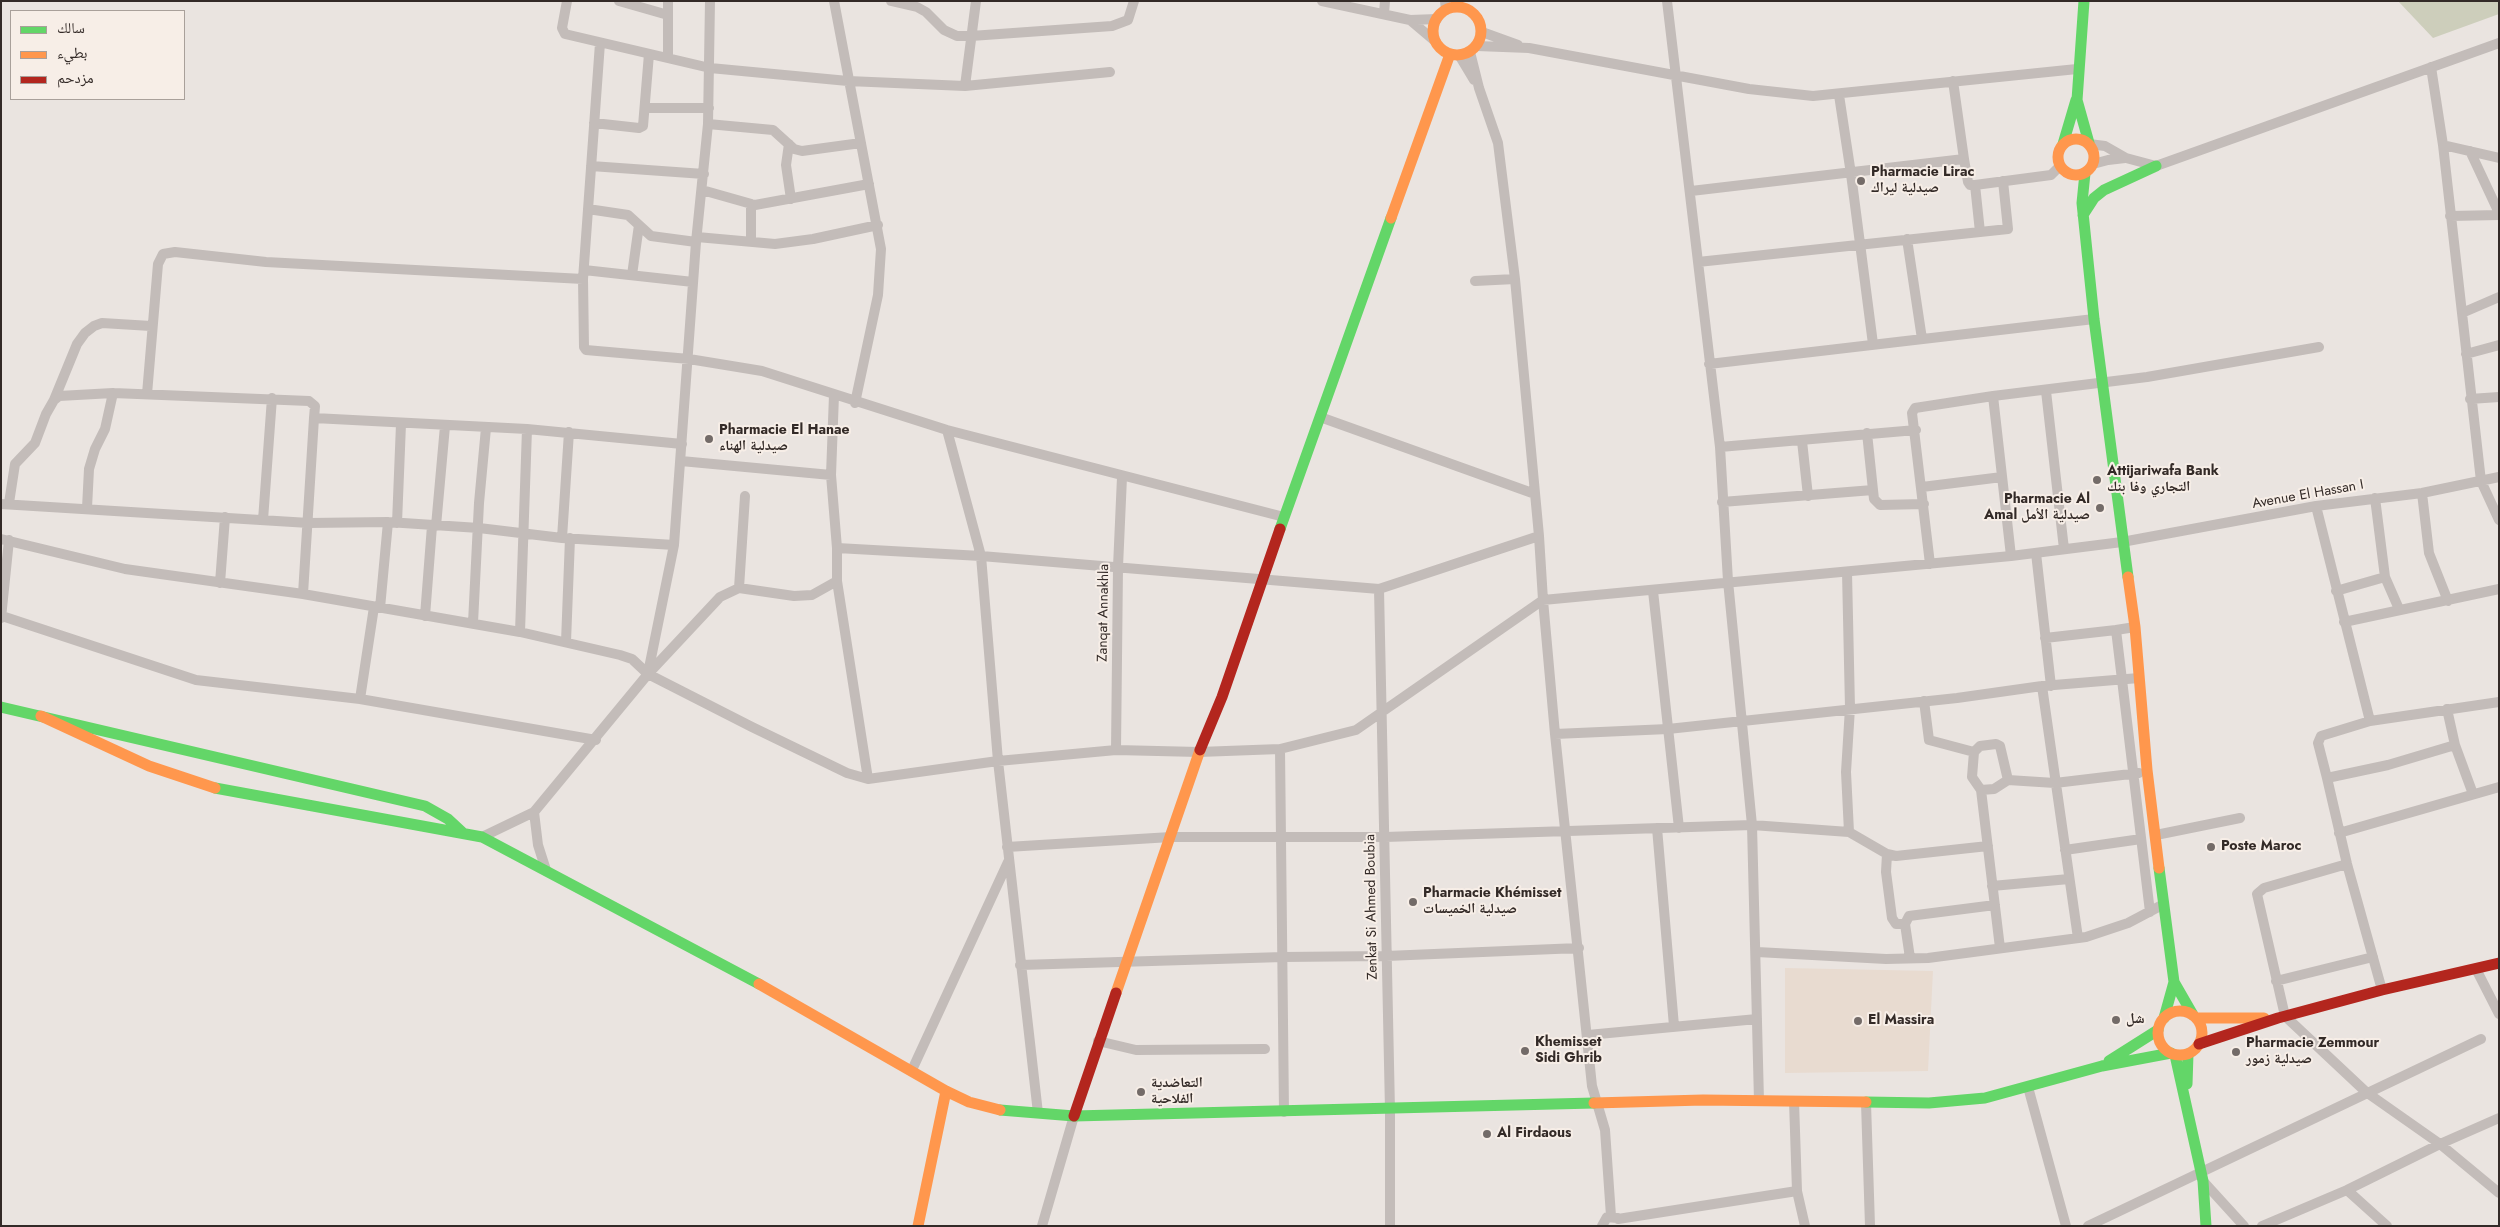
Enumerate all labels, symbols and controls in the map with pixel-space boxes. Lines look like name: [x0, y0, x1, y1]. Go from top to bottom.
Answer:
legend: [10, 10, 185, 100]
text: سالك: [57, 17, 85, 39]
text: بطيء: [57, 42, 87, 64]
text: مزدحم: [57, 67, 94, 89]
place label: Pharmacie Lirac صيدلية ليراك: [1871, 165, 1974, 198]
marker: Pharmacie Lirac صيدلية ليراك: [1855, 175, 1867, 187]
place label: Pharmacie El Hanae صيدلية الهناء: [719, 423, 850, 456]
marker: Pharmacie El Hanae صيدلية الهناء: [703, 433, 715, 445]
place label: Attijariwafa Bank التجاري وفا بنك: [2107, 464, 2219, 497]
marker: Attijariwafa Bank التجاري وفا بنك: [2091, 474, 2103, 486]
street label: Avenue El Hassan I: [2251, 477, 2365, 513]
place label: Pharmacie Al Amal صيدلية الأمل: [1984, 492, 2090, 524]
marker: Pharmacie Al Amal صيدلية الأمل: [2094, 502, 2106, 514]
street label: Zanqat Annakhla: [1095, 564, 1113, 662]
street label: Zenkat Si Ahmed Boubia: [1362, 834, 1382, 980]
place label: Poste Maroc: [2221, 839, 2301, 855]
marker: Poste Maroc: [2205, 841, 2217, 853]
place label: Pharmacie Khémisset صيدلية الخميسات: [1423, 886, 1561, 919]
marker: Pharmacie Khémisset صيدلية الخميسات: [1407, 896, 1419, 908]
place label: شل: [2126, 1012, 2144, 1028]
place label: El Massira: [1868, 1013, 1934, 1029]
marker: شل: [2110, 1014, 2122, 1026]
marker: El Massira: [1852, 1015, 1864, 1027]
place label: Khemisset Sidi Ghrib: [1535, 1035, 1602, 1068]
place label: Pharmacie Zemmour صيدلية زمور: [2246, 1036, 2379, 1068]
marker: Khemisset Sidi Ghrib: [1519, 1045, 1531, 1057]
marker: Pharmacie Zemmour صيدلية زمور: [2230, 1046, 2242, 1058]
place label: التعاضدية الفلاحية: [1151, 1076, 1203, 1108]
marker: التعاضدية الفلاحية: [1135, 1086, 1147, 1098]
place label: Al Firdaous: [1497, 1126, 1572, 1142]
marker: Al Firdaous: [1481, 1128, 1493, 1140]

